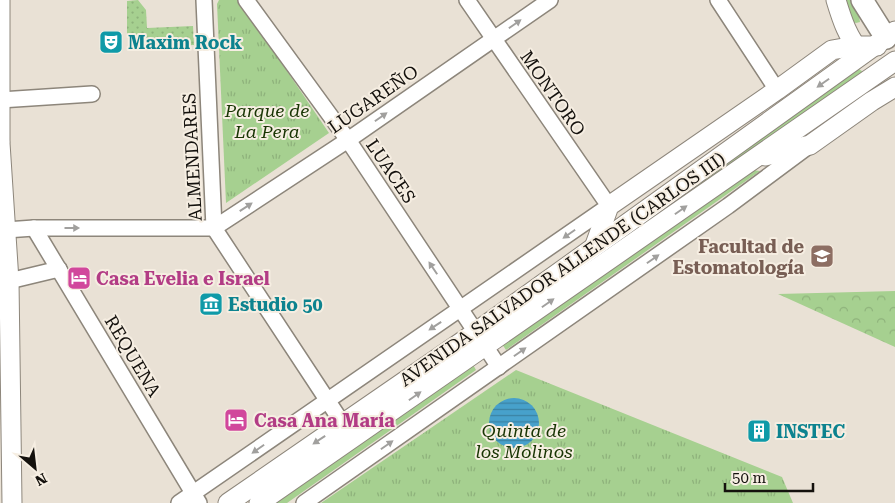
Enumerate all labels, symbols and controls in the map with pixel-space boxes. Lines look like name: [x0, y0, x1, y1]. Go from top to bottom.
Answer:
one-way arrow: [508, 19, 522, 29]
theatre icon: Maxim Rock: [98, 29, 124, 55]
place label: Maxim Rock: [128, 32, 243, 53]
street label: MONTORO: [516, 47, 590, 139]
street label: LUGAREÑO: [324, 60, 422, 138]
one-way arrow: [817, 78, 830, 89]
street label: ALMENDARES: [178, 92, 206, 222]
park label: Parque de La Pera: [224, 100, 309, 142]
one-way arrow: [375, 112, 388, 122]
street label: LUACES: [362, 135, 420, 207]
street label: AVENIDA SALVADOR ALLENDE (CARLOS III): [395, 148, 729, 390]
one-way arrow: [239, 202, 253, 212]
one-way arrow: [674, 204, 687, 215]
one-way arrow: [65, 224, 81, 232]
one-way arrow: [562, 229, 575, 239]
place label: Facultad de Estomatología: [672, 236, 804, 278]
school or university icon: Facultad de Estomatología: [809, 243, 835, 269]
one-way arrow: [646, 254, 660, 264]
one-way arrow: [429, 262, 438, 275]
hotel icon: Casa Evelia e Israel: [66, 265, 92, 291]
place label: Casa Evelia e Israel: [96, 268, 270, 289]
museum icon: Estudio 50: [198, 291, 224, 317]
place label: Estudio 50: [228, 294, 323, 315]
one-way arrow: [541, 298, 555, 308]
street label: REQUENA: [101, 312, 166, 401]
one-way arrow: [428, 321, 442, 331]
one-way arrow: [513, 347, 527, 357]
one-way arrow: [408, 391, 422, 401]
hotel icon: Casa Ana María: [223, 407, 249, 433]
place label: Casa Ana María: [254, 410, 395, 431]
building icon: INSTEC: [746, 418, 772, 444]
park label: Quinta de los Molinos: [475, 420, 573, 462]
place label: INSTEC: [776, 421, 845, 442]
one-way arrow: [312, 435, 326, 445]
one-way arrow: [380, 440, 394, 450]
north arrow: [10, 443, 60, 493]
one-way arrow: [251, 444, 265, 454]
scale bar: [725, 460, 812, 492]
text: 50 m: [732, 469, 767, 487]
text: N: [32, 470, 50, 489]

